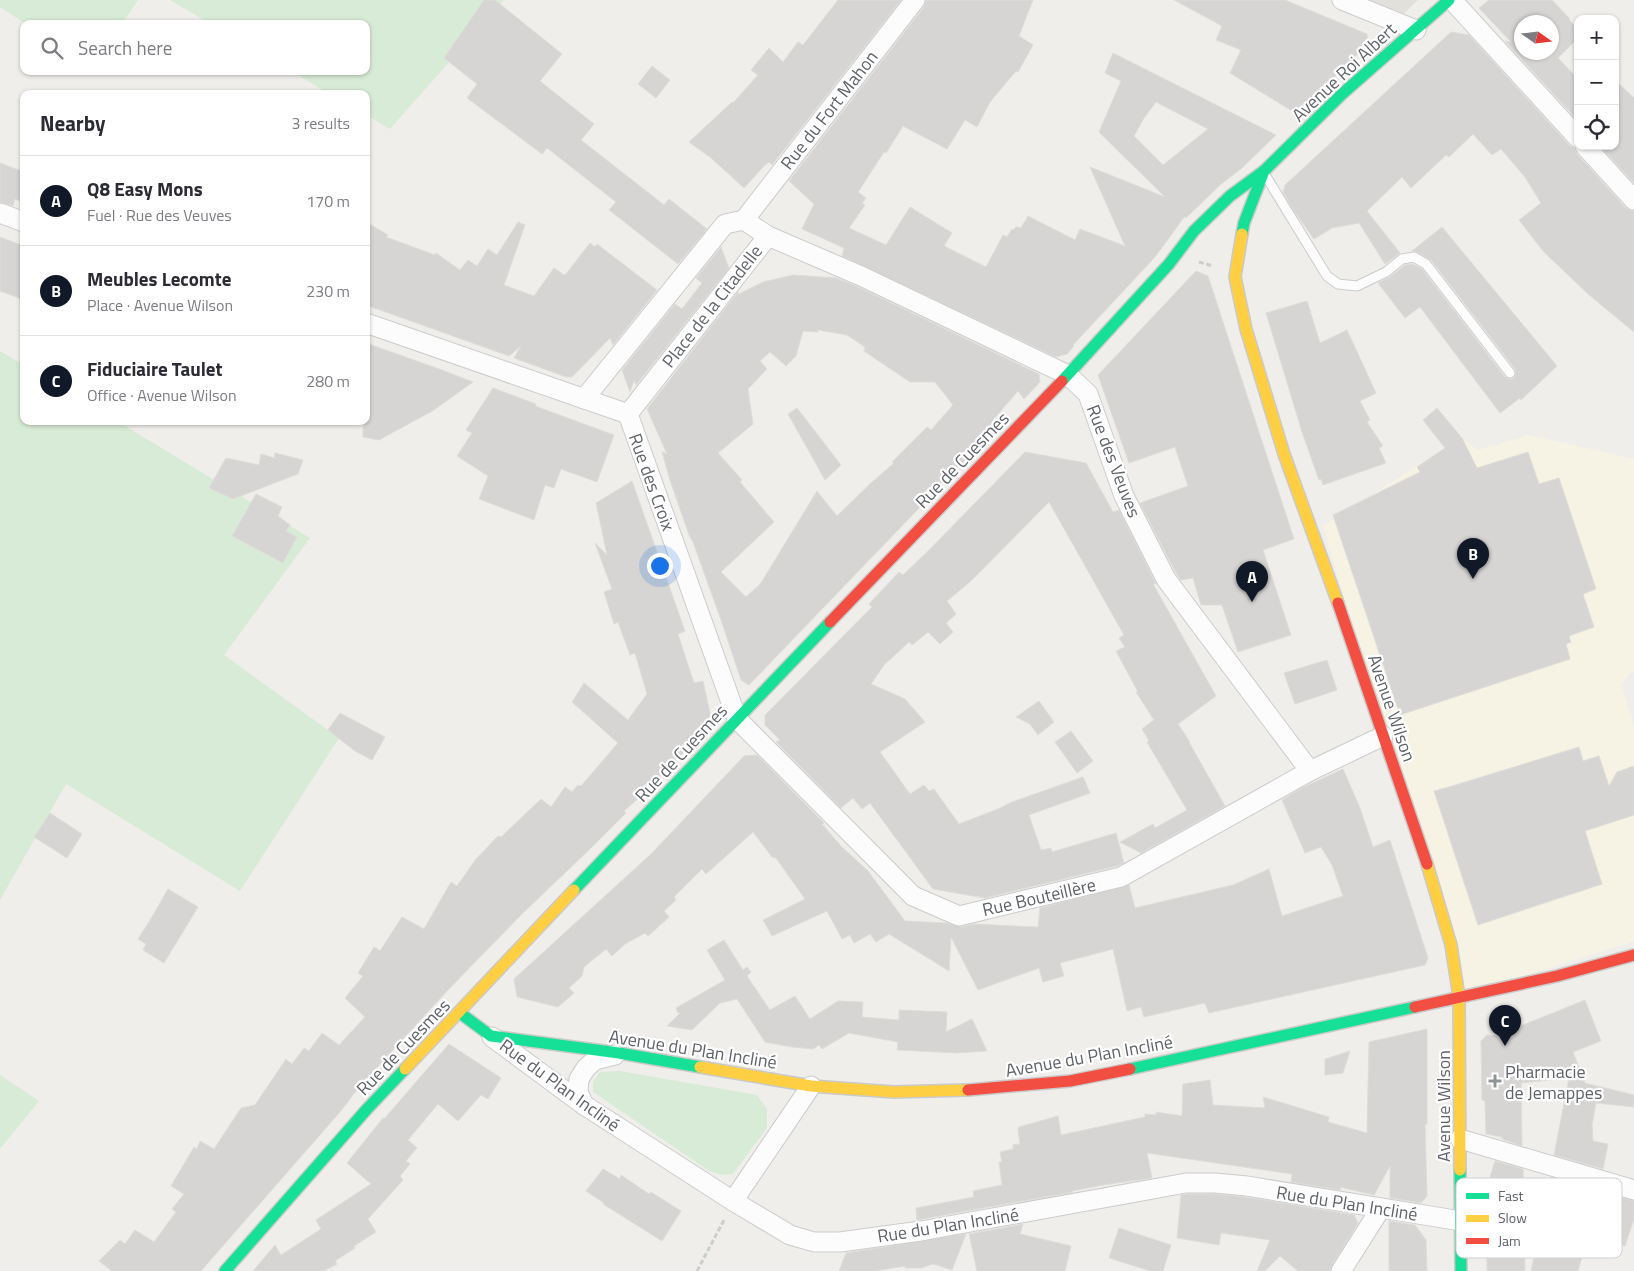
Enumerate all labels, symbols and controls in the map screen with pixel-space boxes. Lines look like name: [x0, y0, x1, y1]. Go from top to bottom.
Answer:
north arrow: [1514, 15, 1559, 60]
map controls: [1574, 15, 1619, 150]
button: +: [1574, 15, 1619, 60]
street label: Avenue Roi Albert: [1286, 16, 1403, 128]
search box: [20, 20, 370, 75]
text: Search here: [78, 33, 172, 62]
icon: search: [38, 34, 66, 62]
street label: Rue du Fort Mahon: [774, 45, 884, 175]
button: −: [1574, 60, 1619, 105]
button: locate: [1574, 105, 1619, 150]
text: Nearby: [40, 107, 105, 139]
text: 3 results: [291, 111, 350, 135]
text: Q8 Easy Mons: [87, 174, 203, 203]
text: A: [51, 189, 61, 213]
text: 170 m: [306, 189, 350, 213]
text: Fuel · Rue des Veuves: [87, 203, 232, 227]
street label: Place de la Citadelle: [655, 239, 769, 373]
text: Meubles Lecomte: [87, 264, 231, 293]
text: B: [51, 279, 61, 303]
text: 230 m: [306, 279, 350, 303]
text: Place · Avenue Wilson: [87, 293, 233, 317]
text: Fiduciaire Taulet: [87, 354, 222, 383]
text: C: [52, 369, 60, 393]
text: 280 m: [306, 369, 350, 393]
text: Office · Avenue Wilson: [87, 383, 237, 407]
street label: Rue des Veuves: [1080, 401, 1148, 521]
street label: Rue de Cuesmes: [909, 406, 1015, 514]
street label: Rue des Croix: [622, 429, 682, 535]
pin: B: [1457, 538, 1489, 579]
your location: [647, 553, 673, 579]
pin: A: [1236, 561, 1268, 602]
street label: Avenue Wilson: [1361, 651, 1423, 765]
street label: Rue de Cuesmes: [628, 698, 734, 808]
street label: Rue Bouteillère: [980, 871, 1098, 923]
street label: Rue de Cuesmes: [350, 993, 456, 1101]
pin: C: [1489, 1005, 1521, 1046]
street label: Avenue du Plan Incliné: [607, 1022, 779, 1076]
street label: Avenue du Plan Incliné: [1003, 1028, 1175, 1084]
street label: Rue du Plan Incliné: [494, 1032, 626, 1138]
street label: Avenue Wilson: [1430, 1050, 1457, 1162]
place label: Pharmacie de Jemappes: [1505, 1058, 1602, 1106]
marker: Pharmacie de Jemappes: [1489, 1075, 1501, 1087]
street label: Rue du Plan Incliné: [1274, 1178, 1420, 1228]
legend: [1456, 1178, 1622, 1258]
text: Fast: [1498, 1185, 1523, 1206]
street label: Rue du Plan Incliné: [875, 1200, 1021, 1250]
text: Slow: [1498, 1207, 1527, 1228]
text: Jam: [1498, 1230, 1521, 1251]

